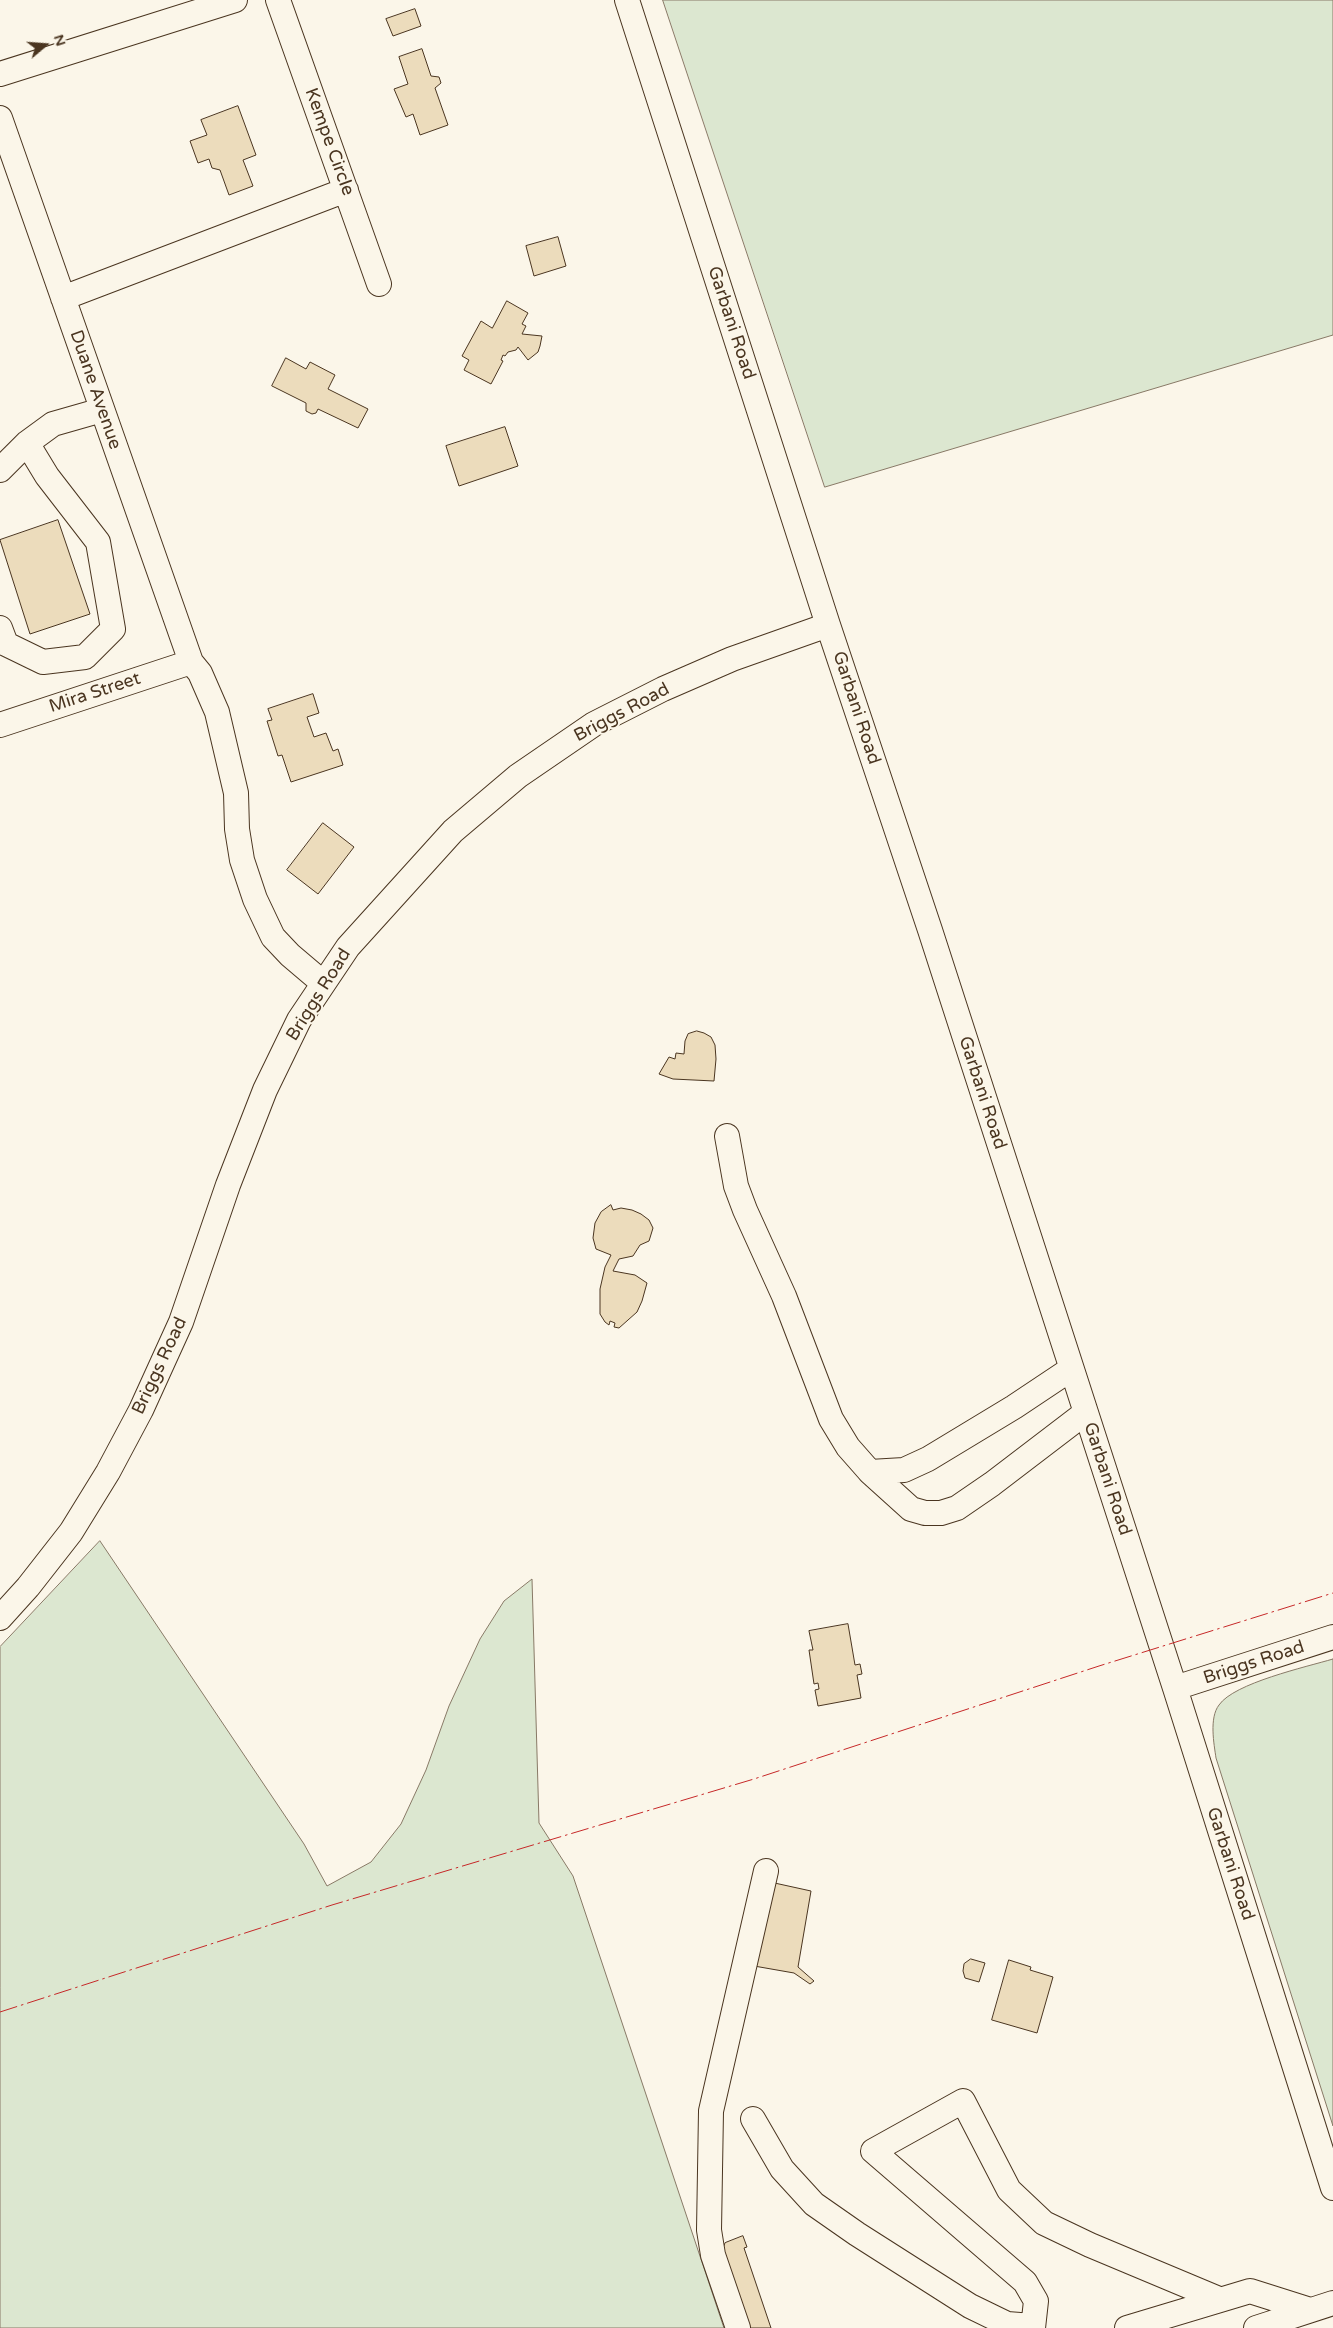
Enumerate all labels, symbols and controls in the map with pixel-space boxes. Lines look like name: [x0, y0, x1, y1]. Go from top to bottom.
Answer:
north arrow: [20, 20, 70, 70]
text: N: [50, 32, 70, 48]
street label: Kempe Circle: [300, 85, 358, 199]
street label: Garbani Road: [703, 264, 759, 382]
street label: Duane Avenue: [64, 328, 126, 452]
street label: Garbani Road: [828, 649, 884, 767]
street label: Mira Street: [47, 668, 143, 718]
street label: Briggs Road: [571, 679, 673, 747]
street label: Briggs Road: [282, 945, 356, 1045]
street label: Garbani Road: [954, 1034, 1010, 1152]
street label: Briggs Road: [128, 1314, 192, 1418]
street label: Garbani Road: [1079, 1420, 1135, 1538]
street label: Briggs Road: [1201, 1637, 1307, 1689]
street label: Garbani Road: [1202, 1805, 1258, 1923]

